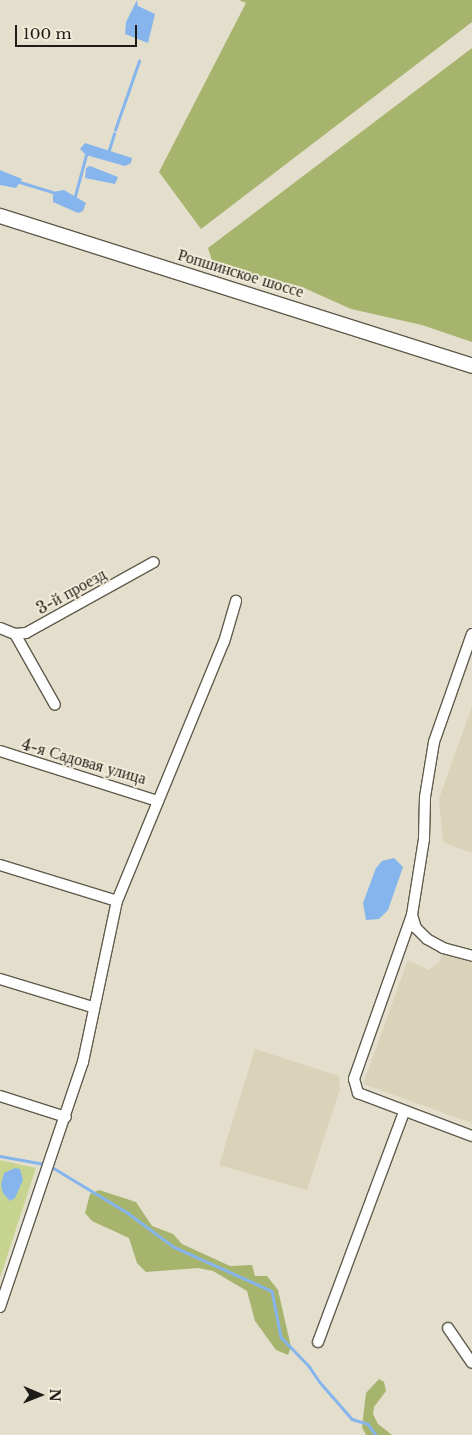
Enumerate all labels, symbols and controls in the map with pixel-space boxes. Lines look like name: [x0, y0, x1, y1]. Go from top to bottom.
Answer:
scale bar: [18, 15, 140, 47]
text: 100 m: [23, 24, 72, 43]
street label: Ропшинское шоссе: [176, 245, 306, 301]
street label: 3-й проезд: [33, 564, 109, 618]
street label: 4-я Садовая улица: [20, 734, 148, 788]
north arrow: [15, 1370, 65, 1420]
text: N: [46, 1389, 64, 1402]

